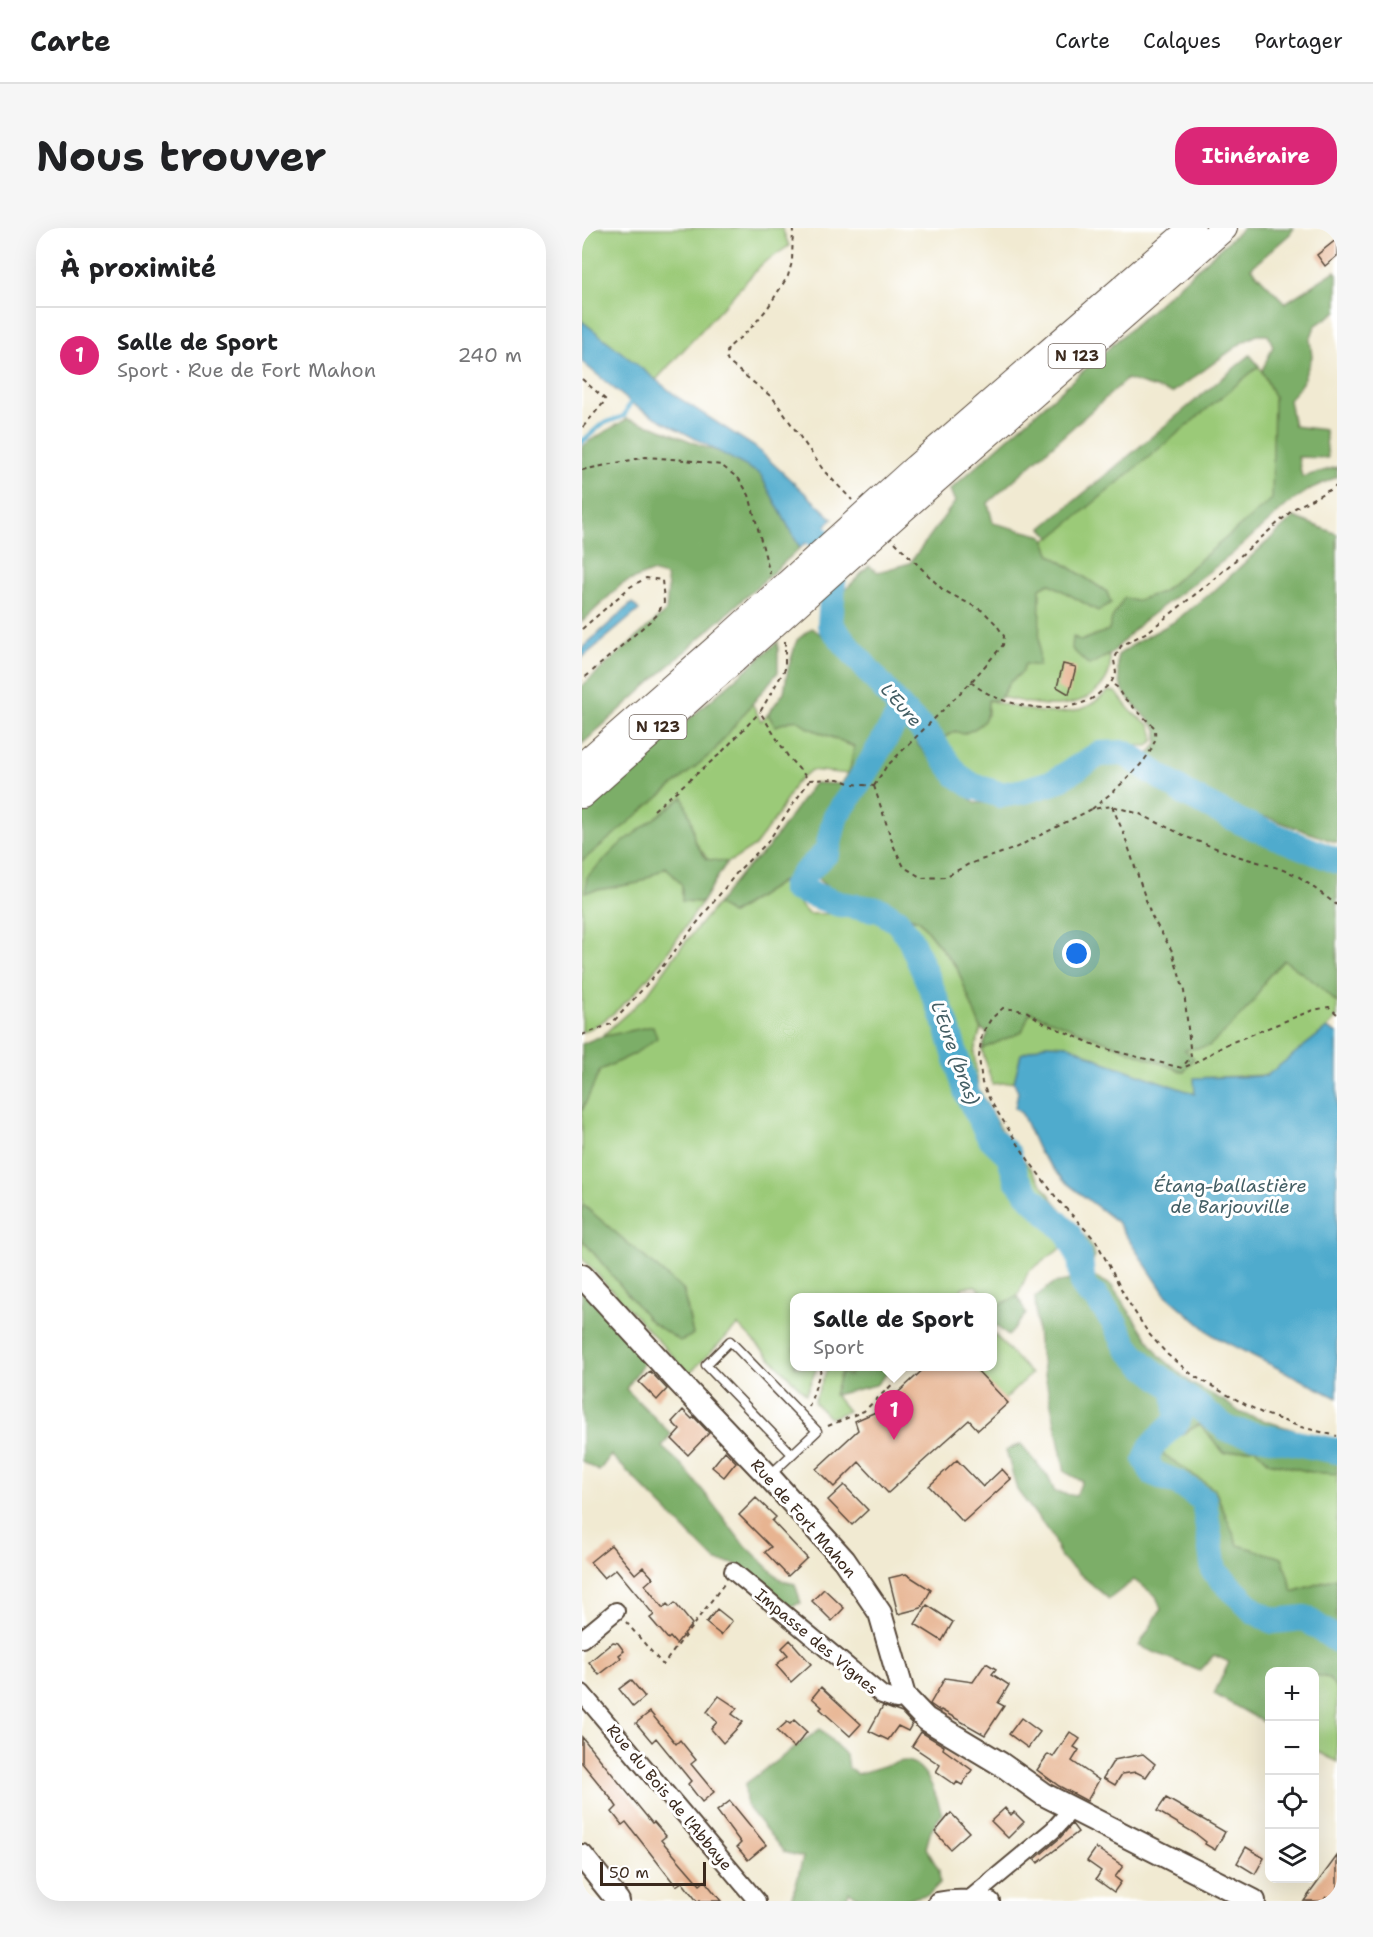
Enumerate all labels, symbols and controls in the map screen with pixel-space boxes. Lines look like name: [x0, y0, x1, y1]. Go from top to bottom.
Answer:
text: Carte: [30, 22, 111, 60]
text: Carte: [1055, 27, 1110, 55]
text: Calques: [1143, 27, 1221, 55]
text: Partager: [1254, 27, 1343, 55]
button: Itinéraire: [1175, 127, 1337, 185]
text: Nous trouver: [36, 128, 326, 184]
text: À proximité: [60, 250, 216, 285]
text: Salle de Sport: [117, 328, 278, 357]
text: 1: [75, 342, 84, 368]
text: 240 m: [457, 342, 522, 368]
road number: N 123: [1048, 344, 1106, 368]
text: Sport · Rue de Fort Mahon: [117, 357, 376, 383]
water label: L'Eure: [875, 678, 927, 732]
road number: N 123: [630, 715, 686, 739]
your location: [1062, 939, 1091, 968]
water label: L'Eure (bras): [925, 998, 985, 1108]
water label: Étang-ballastière de Barjouville: [1153, 1174, 1307, 1219]
popup: [790, 1293, 997, 1371]
text: Salle de Sport: [813, 1305, 974, 1334]
text: Sport: [813, 1334, 864, 1360]
pin: 1: [874, 1390, 914, 1440]
street label: Rue de Fort Mahon: [746, 1455, 861, 1582]
street label: Impasse des Vignes: [751, 1584, 883, 1699]
map controls: [1265, 1667, 1319, 1883]
button: +: [1265, 1667, 1319, 1721]
street label: Rue du Bois de l'Abbaye: [602, 1720, 737, 1875]
button: −: [1265, 1721, 1319, 1775]
button: locate: [1265, 1775, 1319, 1829]
button: layers: [1265, 1829, 1319, 1883]
scale bar: [600, 1859, 706, 1886]
text: 50 m: [609, 1862, 649, 1883]

